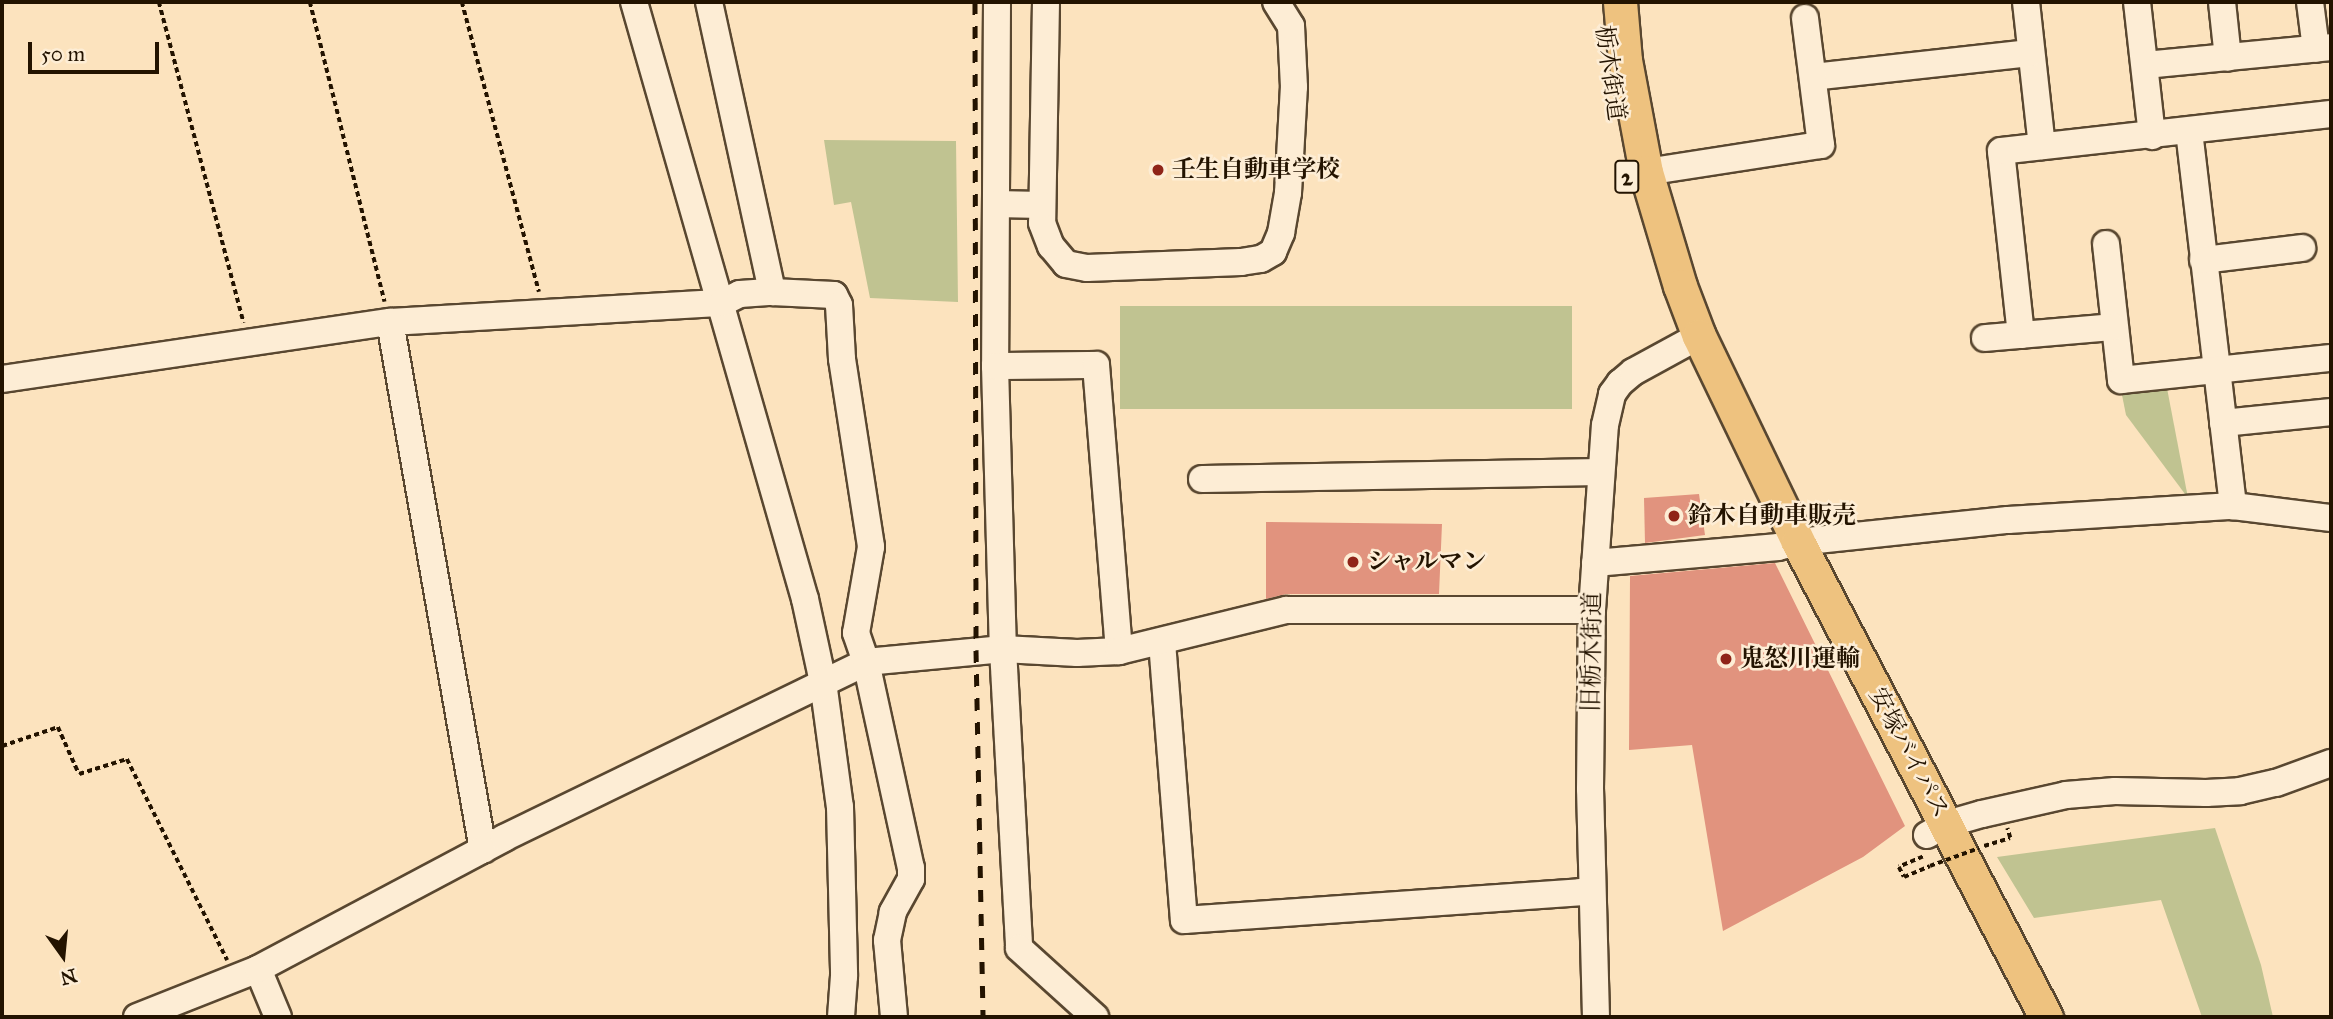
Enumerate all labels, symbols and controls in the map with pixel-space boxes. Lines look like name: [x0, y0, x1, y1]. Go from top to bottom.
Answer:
street label: 栃木街道: [1589, 23, 1631, 123]
scale bar: [32, 28, 163, 72]
text: 50 m: [41, 41, 85, 67]
place label: 壬生自動車学校: [1172, 156, 1340, 184]
road number: 2: [1613, 158, 1641, 196]
marker: 壬生自動車学校: [1150, 162, 1166, 178]
place label: 鈴木自動車販売: [1688, 502, 1856, 530]
marker: 鈴木自動車販売: [1666, 508, 1682, 524]
place label: シャルマン: [1367, 548, 1487, 576]
marker: シャルマン: [1345, 554, 1361, 570]
street label: 旧栃木街道: [1577, 592, 1607, 712]
place label: 鬼怒川運輸: [1740, 645, 1860, 673]
marker: 鬼怒川運輸: [1718, 651, 1734, 667]
street label: 安塚バイパス: [1862, 683, 1956, 823]
north arrow: [28, 921, 98, 991]
text: N: [58, 964, 79, 990]

